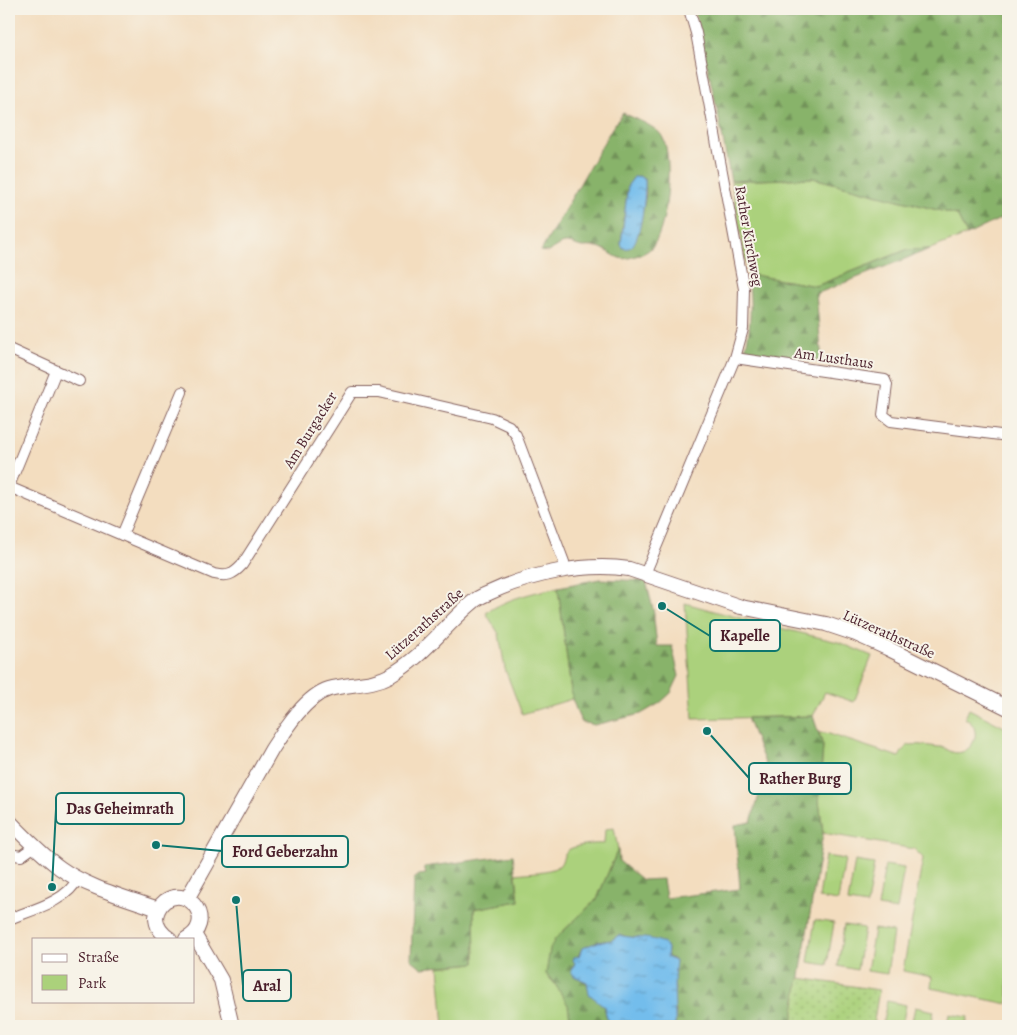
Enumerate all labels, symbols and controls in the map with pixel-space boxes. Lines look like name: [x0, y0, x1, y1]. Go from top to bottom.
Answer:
street label: Rather Kirchweg: [730, 184, 768, 288]
street label: Am Lusthaus: [792, 342, 875, 373]
street label: Am Burgacker: [278, 388, 342, 473]
street label: Lützerathstraße: [381, 583, 468, 665]
street label: Lützerathstraße: [840, 605, 939, 663]
callout: Kapelle: [710, 620, 780, 651]
text: Kapelle: [720, 625, 770, 647]
callout: Rather Burg: [749, 763, 851, 794]
text: Rather Burg: [759, 768, 842, 790]
callout: Das Geheimrath: [56, 793, 184, 824]
text: Das Geheimrath: [66, 798, 174, 820]
callout: Ford Geberzahn: [222, 836, 348, 867]
text: Ford Geberzahn: [232, 841, 338, 863]
legend: [32, 938, 195, 1002]
text: Straße: [78, 947, 119, 967]
callout: Aral: [243, 970, 291, 1001]
text: Park: [78, 973, 107, 993]
text: Aral: [252, 975, 282, 997]

